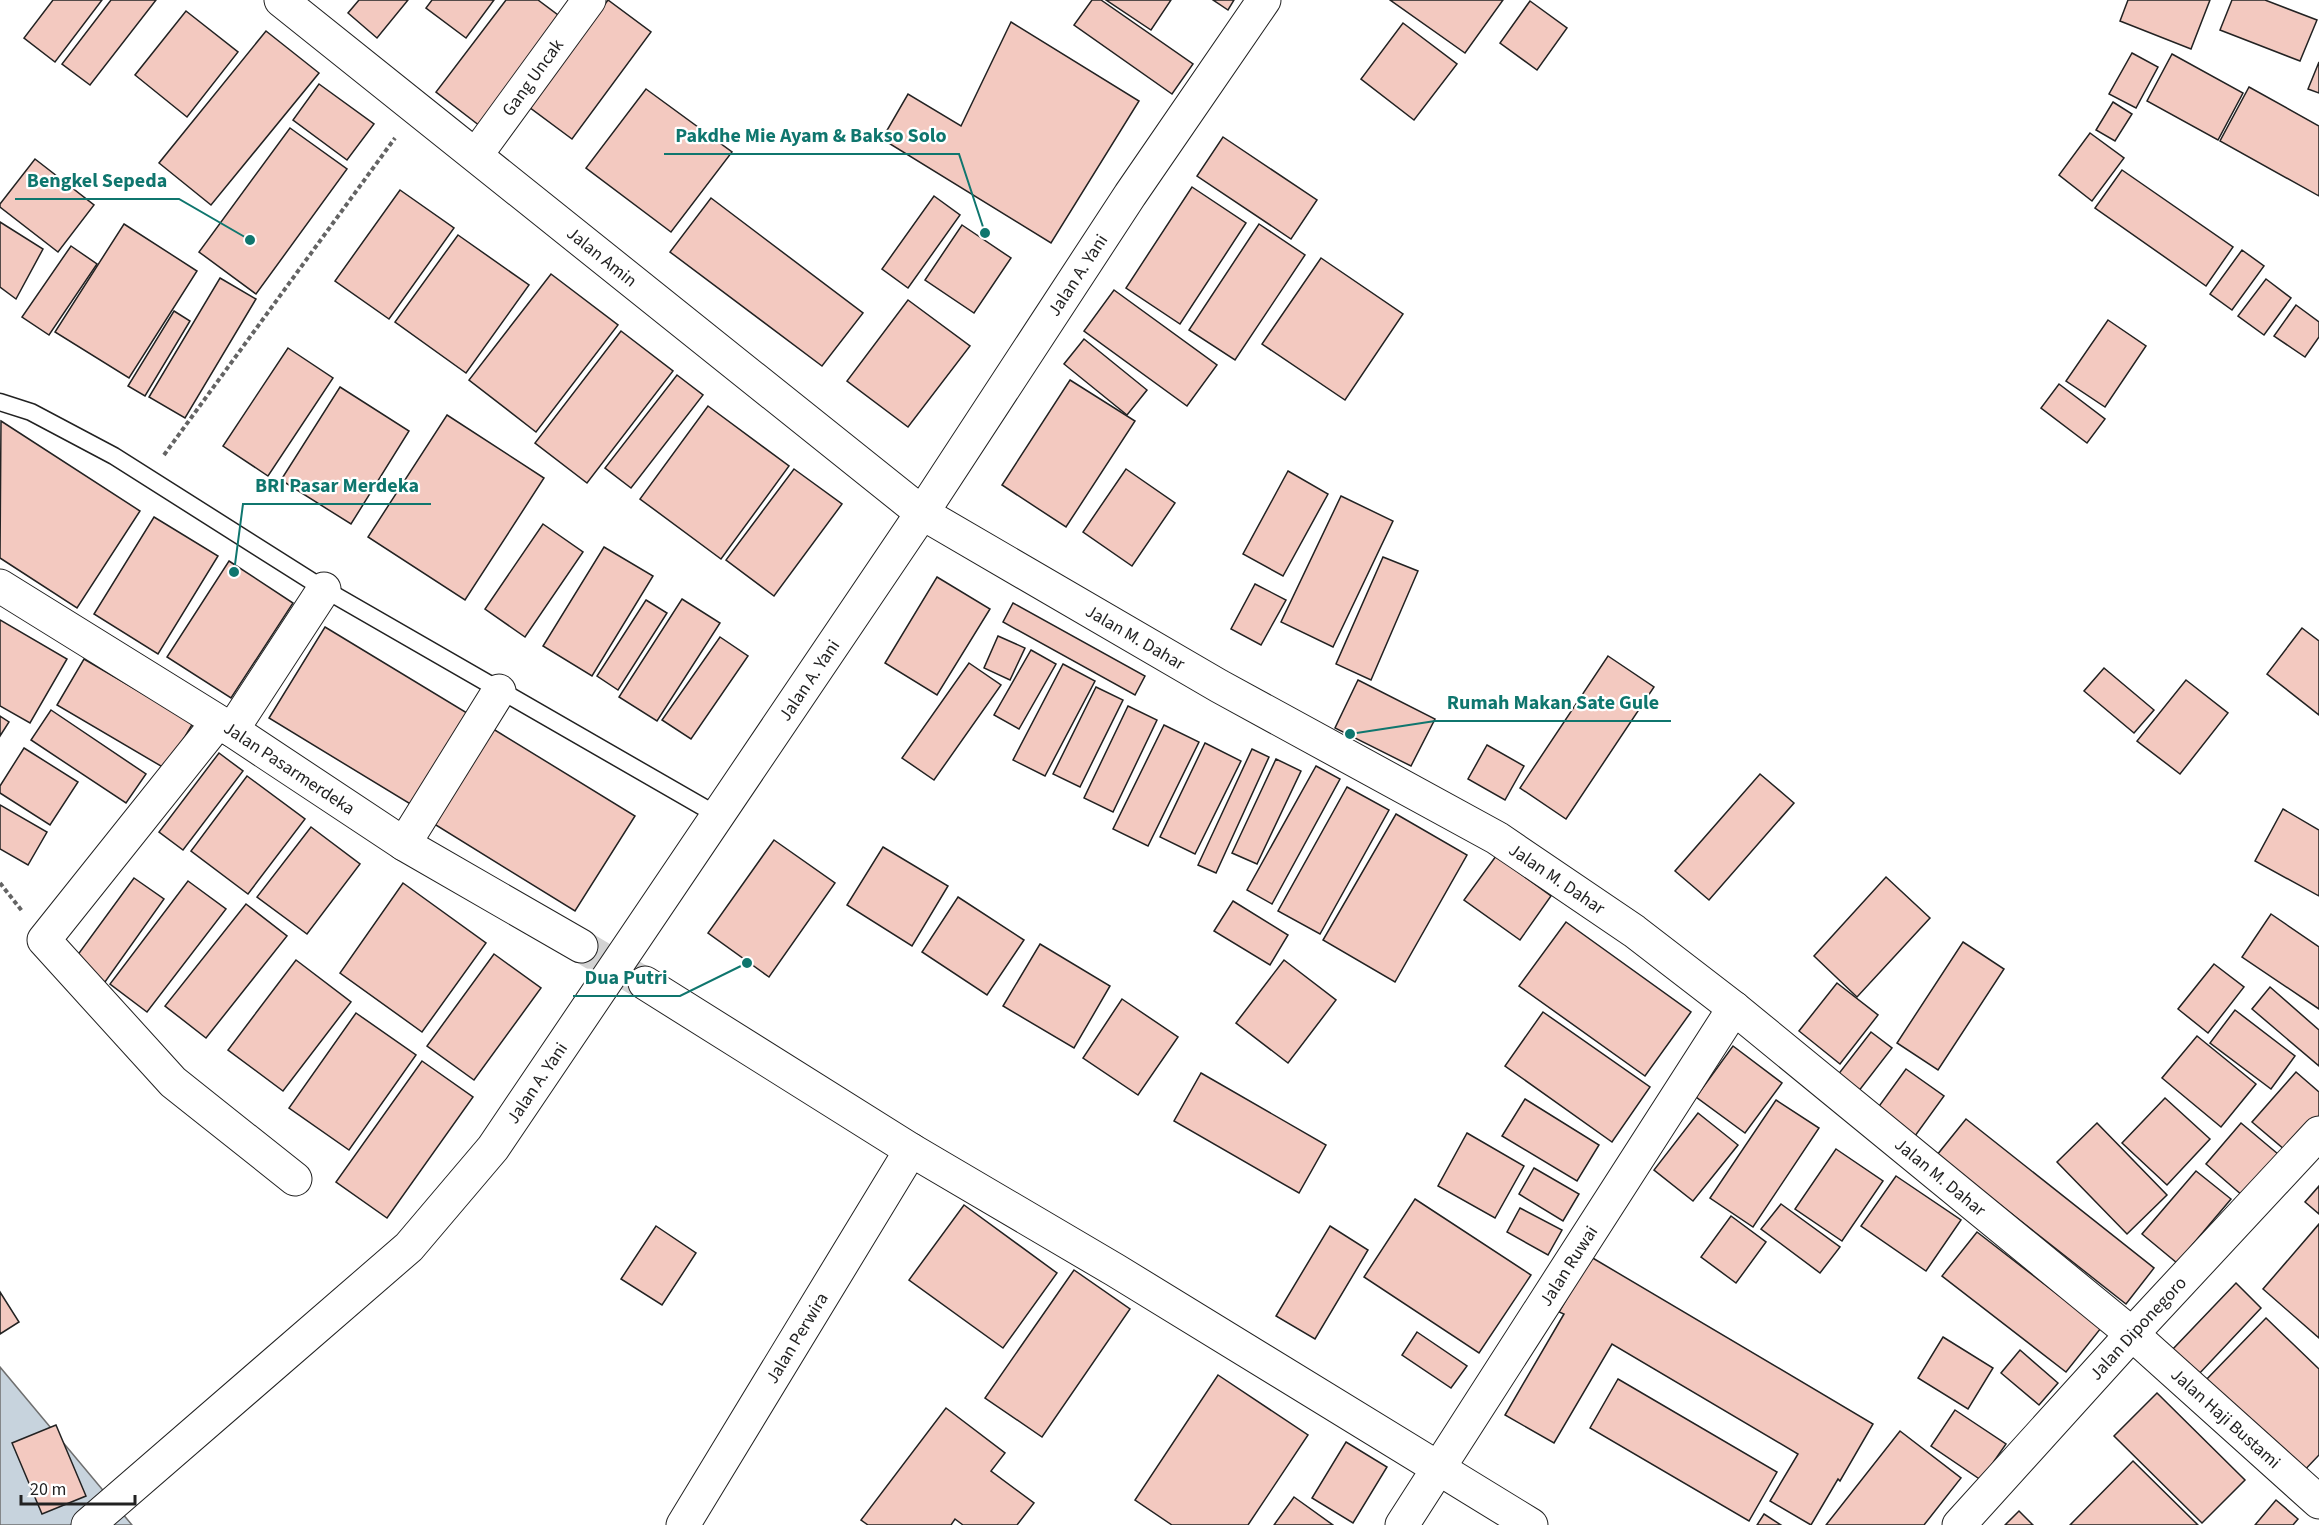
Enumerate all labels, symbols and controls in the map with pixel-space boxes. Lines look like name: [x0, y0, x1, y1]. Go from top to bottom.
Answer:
street label: Gang Uncak: [496, 34, 569, 121]
callout: Pakdhe Mie Ayam & Bakso Solo: [664, 116, 959, 154]
text: Pakdhe Mie Ayam & Bakso Solo: [675, 122, 947, 150]
callout: Bengkel Sepeda: [15, 161, 179, 199]
text: Bengkel Sepeda: [27, 167, 167, 195]
street label: Jalan Amin: [561, 221, 642, 293]
street label: Jalan A. Yani: [1042, 229, 1114, 321]
callout: BRI Pasar Merdeka: [243, 466, 431, 504]
text: BRI Pasar Merdeka: [255, 472, 419, 500]
street label: Jalan M. Dahar: [1081, 599, 1190, 677]
street label: Jalan A. Yani: [773, 635, 846, 726]
callout: Rumah Makan Sate Gule: [1435, 683, 1671, 721]
text: Rumah Makan Sate Gule: [1447, 689, 1659, 717]
street label: Jalan Pasarmerdeka: [219, 715, 360, 821]
street label: Jalan M. Dahar: [1504, 837, 1611, 921]
callout: Dua Putri: [573, 958, 680, 996]
text: Dua Putri: [584, 964, 668, 992]
street label: Jalan A. Yani: [500, 1037, 573, 1129]
street label: Jalan M. Dahar: [1889, 1132, 1992, 1222]
street label: Jalan Ruwai: [1533, 1221, 1604, 1311]
street label: Jalan Diponegoro: [2084, 1271, 2192, 1386]
street label: Jalan Perwira: [759, 1288, 834, 1388]
street label: Jalan Haji Bustami: [2165, 1362, 2286, 1474]
scale bar: [21, 1468, 135, 1506]
text: 20 m: [30, 1477, 66, 1502]

